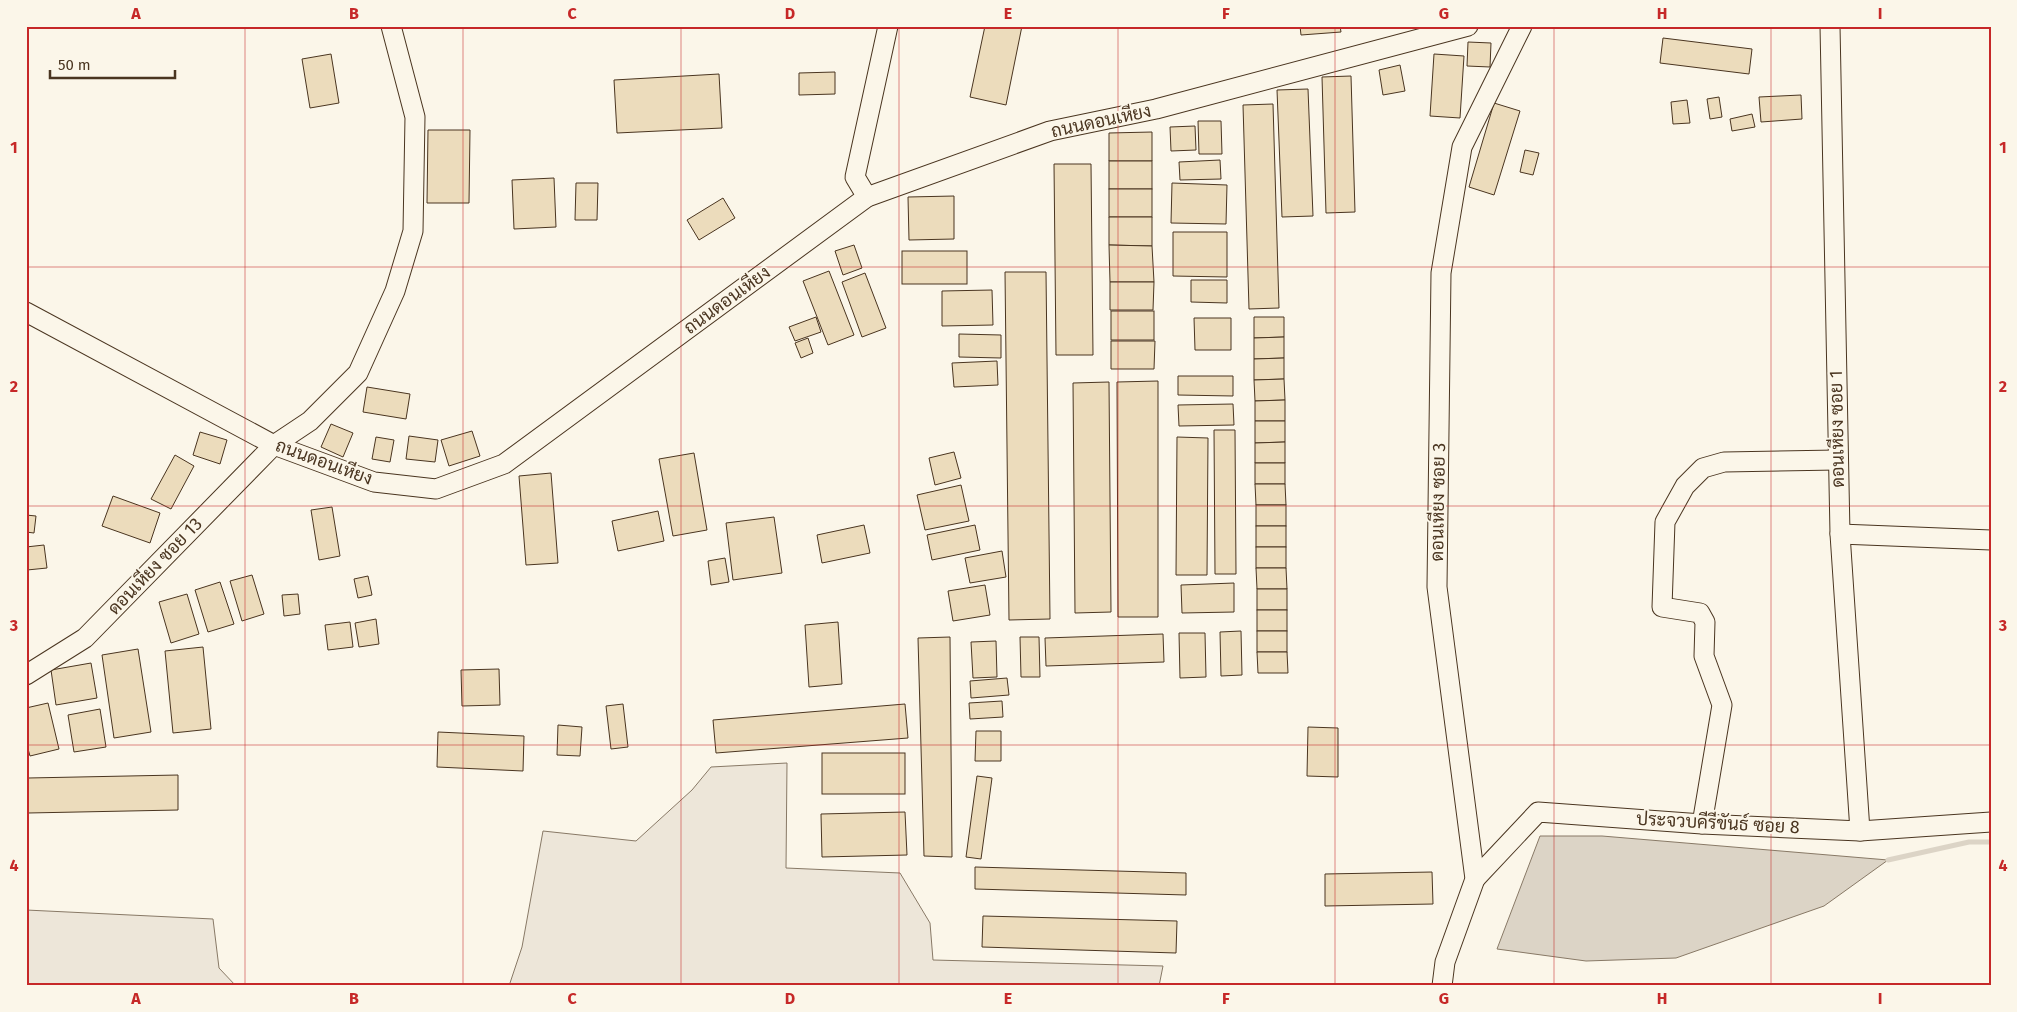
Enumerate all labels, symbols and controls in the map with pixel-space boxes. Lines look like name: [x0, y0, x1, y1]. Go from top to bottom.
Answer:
text: A: [130, 4, 141, 23]
text: B: [349, 4, 359, 23]
text: C: [567, 4, 577, 23]
text: D: [785, 4, 795, 23]
text: E: [1004, 4, 1012, 23]
text: F: [1222, 4, 1230, 23]
text: G: [1439, 4, 1449, 23]
text: H: [1657, 4, 1667, 23]
text: I: [1878, 4, 1882, 23]
scale bar: [50, 48, 175, 80]
text: 50 m: [58, 56, 91, 74]
street label: ถนนดอนเหียง: [1049, 98, 1153, 142]
text: 1: [10, 138, 18, 157]
text: 1: [1999, 138, 2007, 157]
street label: ถนนดอนเหียง: [678, 260, 775, 339]
street label: ดอนเหียง ซอย 1: [1823, 370, 1849, 488]
text: 2: [10, 377, 18, 396]
text: 2: [1999, 377, 2007, 396]
street label: ถนนดอนเหียง: [273, 432, 376, 490]
street label: ดอนเหียง ซอย 3: [1424, 442, 1450, 562]
street label: ดอนเหียง ซอย 13: [102, 511, 207, 619]
text: 3: [9, 616, 18, 635]
text: 3: [1998, 616, 2007, 635]
street label: ประจวบคีรีขันธ์ ซอย 8: [1636, 806, 1801, 838]
text: 4: [9, 856, 19, 875]
text: 4: [1998, 856, 2008, 875]
text: A: [130, 989, 141, 1008]
text: B: [349, 989, 359, 1008]
text: C: [567, 989, 577, 1008]
text: D: [785, 989, 795, 1008]
text: E: [1004, 989, 1012, 1008]
text: F: [1222, 989, 1230, 1008]
text: G: [1439, 989, 1449, 1008]
text: H: [1657, 989, 1667, 1008]
text: I: [1878, 989, 1882, 1008]

